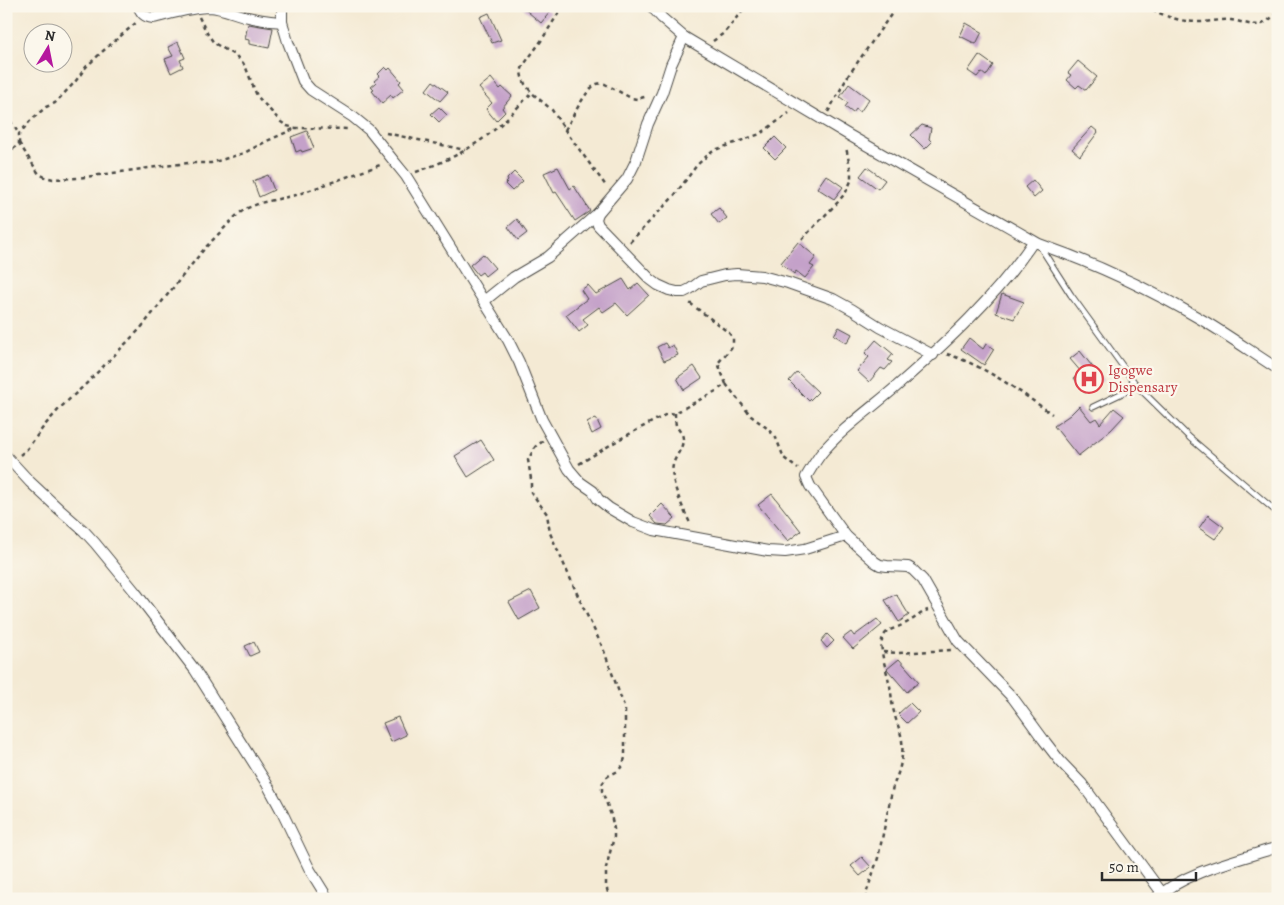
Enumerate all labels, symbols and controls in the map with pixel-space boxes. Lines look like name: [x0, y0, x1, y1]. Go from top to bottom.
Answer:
north arrow: [22, 22, 72, 72]
text: N: [43, 25, 57, 46]
place label: Igogwe Dispensary: [1108, 360, 1178, 397]
hospital icon: Igogwe Dispensary: [1074, 364, 1104, 394]
scale bar: [1102, 850, 1195, 882]
text: 50 m: [1109, 857, 1139, 877]

